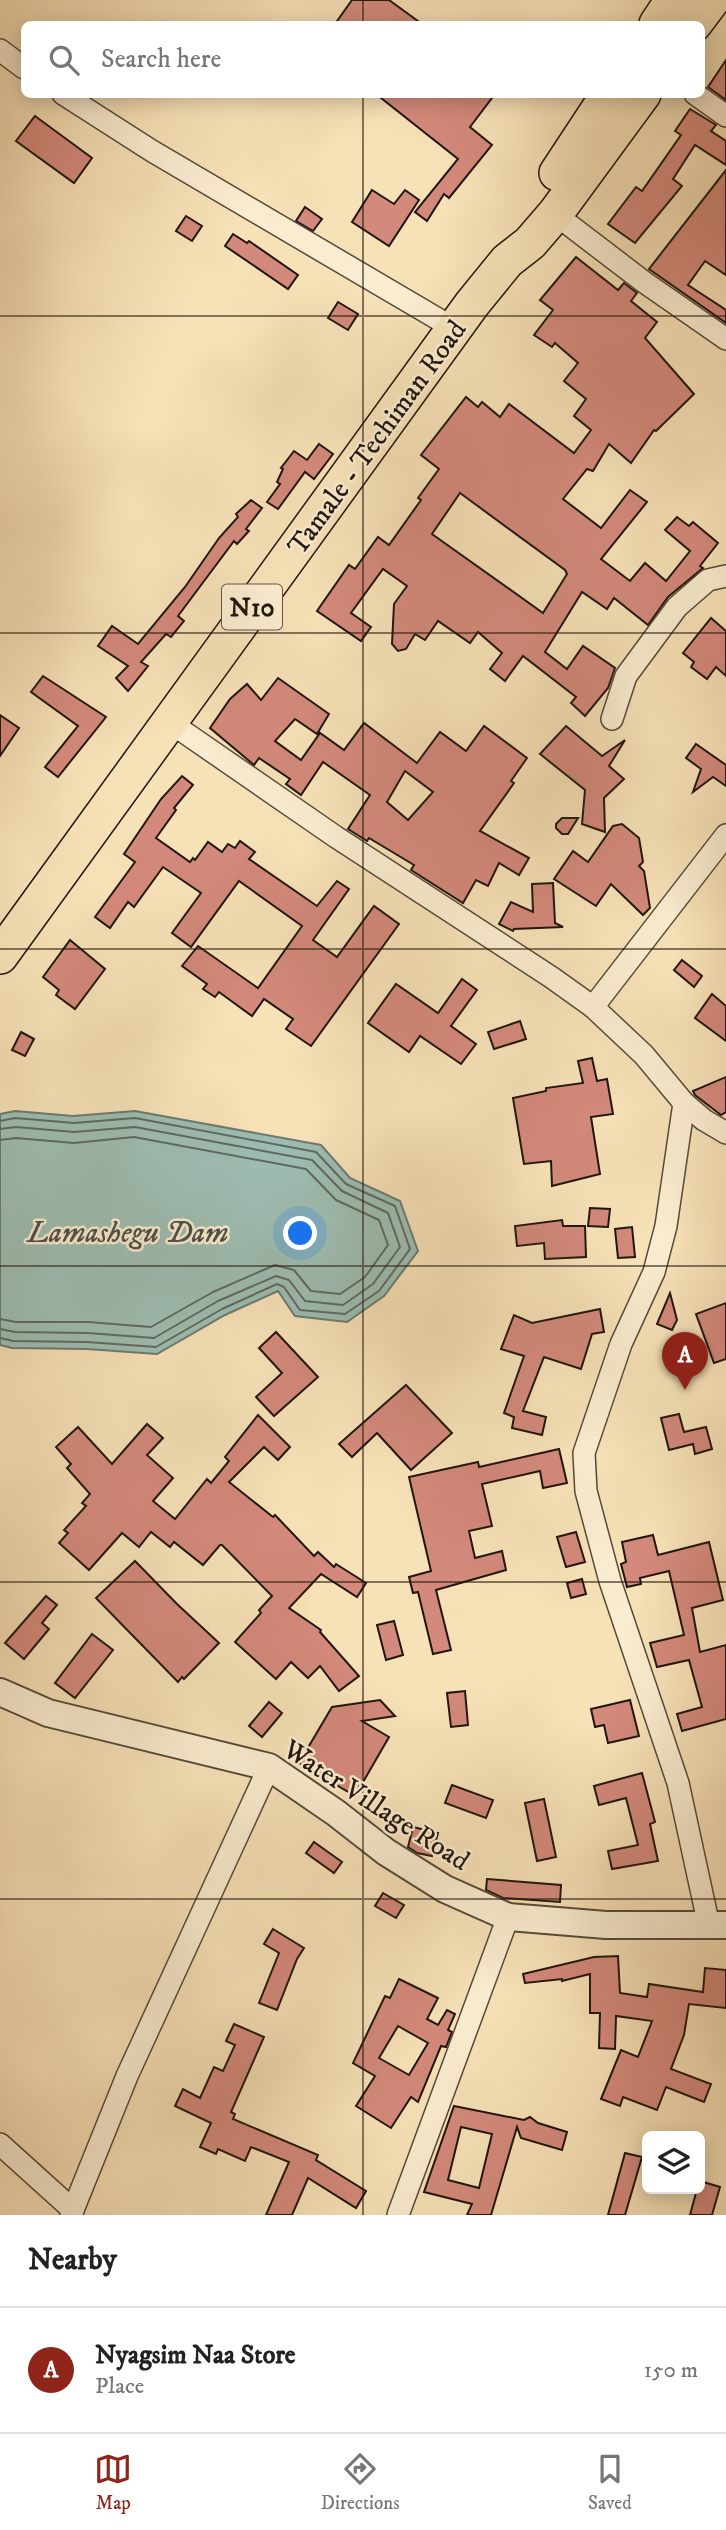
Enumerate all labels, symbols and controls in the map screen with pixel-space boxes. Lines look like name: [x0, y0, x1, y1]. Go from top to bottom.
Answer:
search box: [21, 21, 705, 98]
icon: search: [45, 41, 83, 79]
text: Search here: [101, 43, 221, 76]
street label: Tamale - Techiman Road: [280, 313, 474, 562]
road number: N10: [222, 584, 282, 629]
water label: Lamashegu Dam: [25, 1215, 229, 1252]
your location: [283, 1216, 317, 1250]
pin: A: [662, 1332, 708, 1390]
street label: Water Village Road: [275, 1731, 476, 1879]
map controls: [642, 2131, 705, 2194]
button: layers: [642, 2131, 705, 2194]
text: Nearby: [28, 2242, 117, 2279]
text: Nyagsim Naa Store: [95, 2339, 296, 2372]
text: A: [44, 2356, 58, 2385]
text: 150 m: [644, 2356, 698, 2385]
text: Place: [95, 2372, 144, 2401]
tab: Map: [94, 2450, 132, 2515]
tab: Directions: [321, 2450, 400, 2515]
tab: Saved: [588, 2450, 632, 2515]

